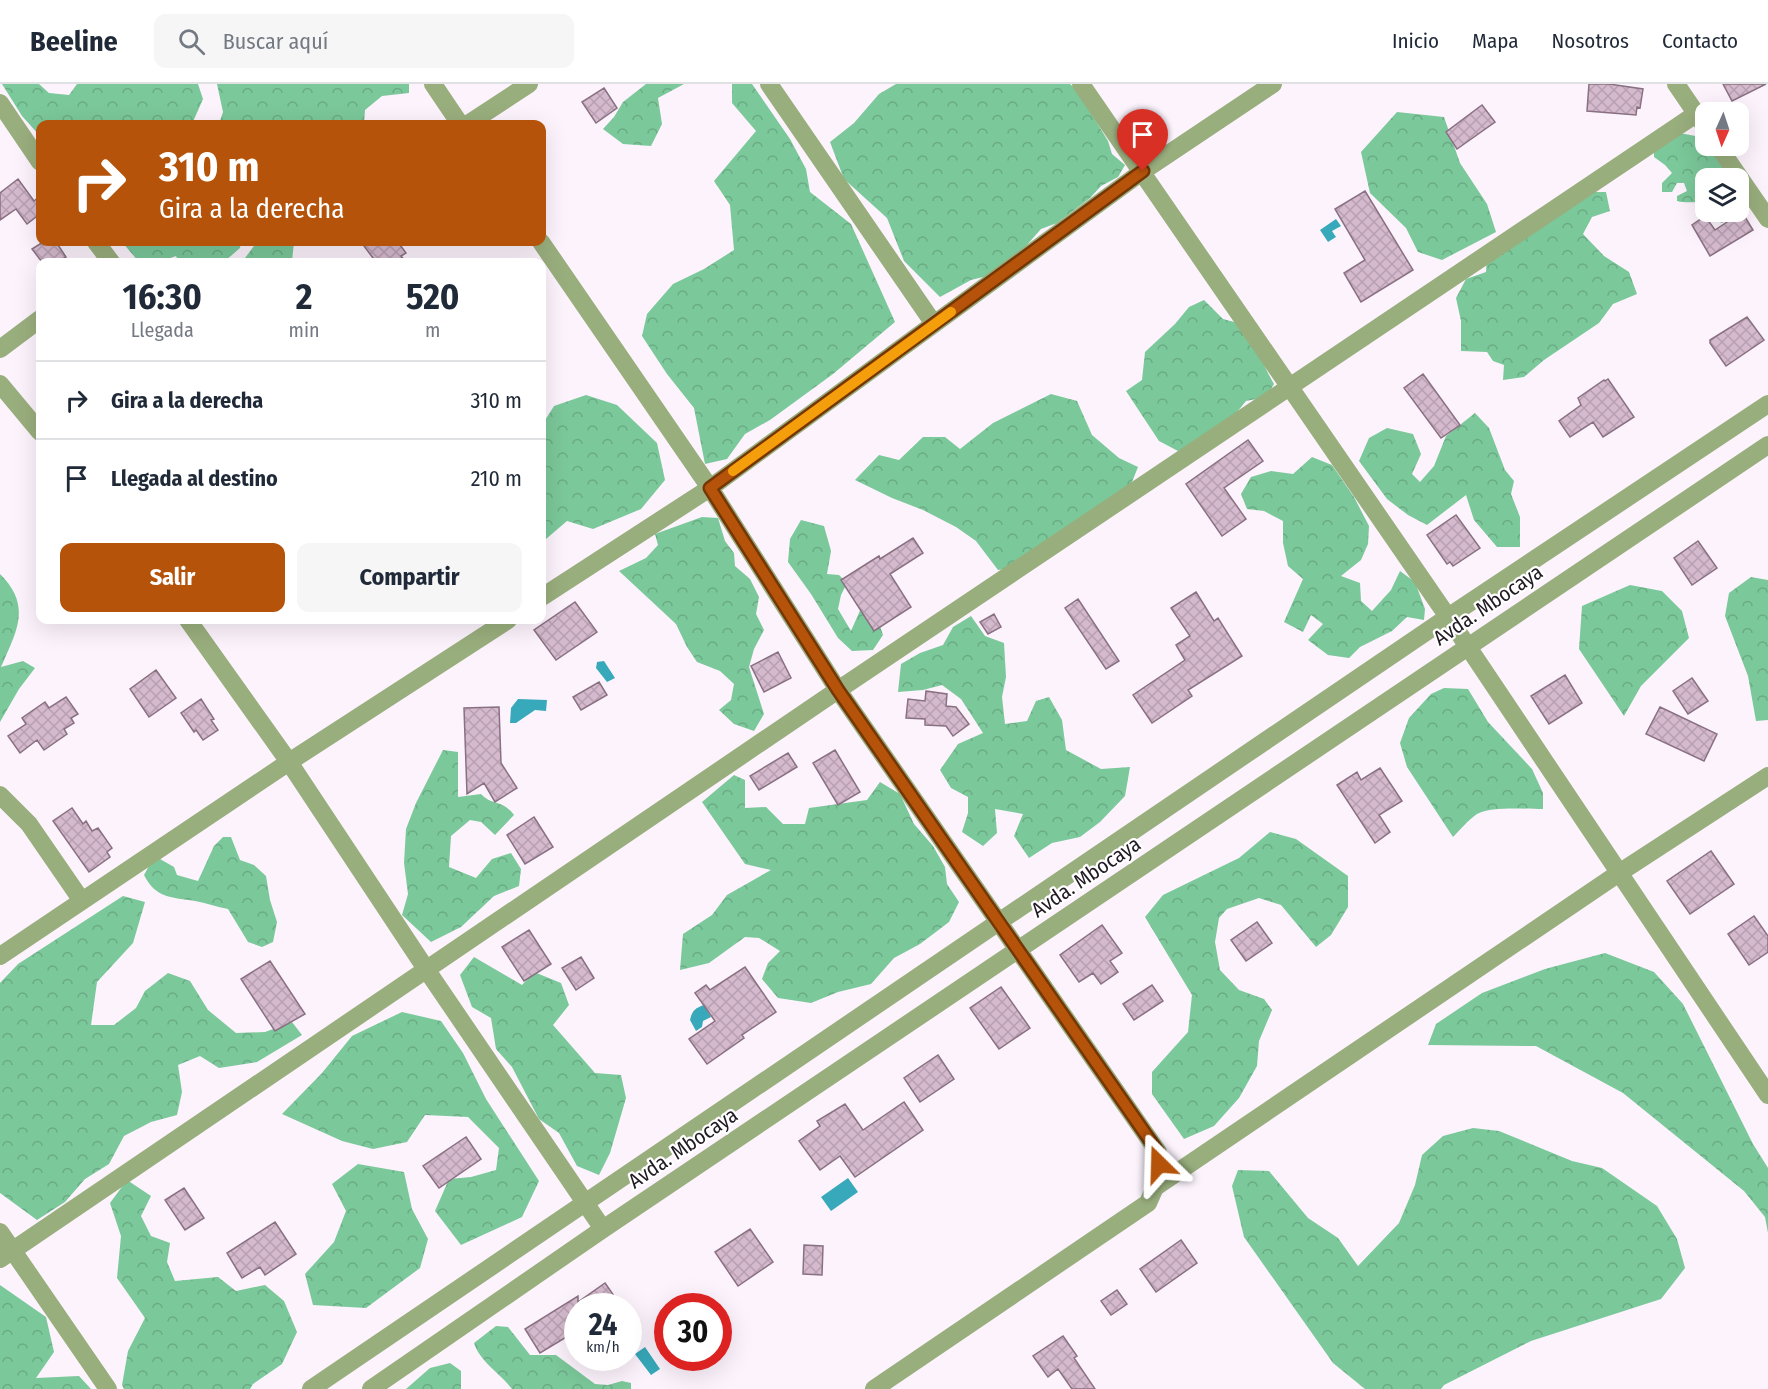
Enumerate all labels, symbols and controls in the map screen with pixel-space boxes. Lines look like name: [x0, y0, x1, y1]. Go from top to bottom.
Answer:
search box: [154, 14, 574, 68]
text: Beeline: [30, 25, 118, 58]
icon: search: [175, 25, 208, 58]
text: Buscar aquí: [223, 28, 328, 55]
text: Inicio: [1392, 28, 1439, 54]
text: Mapa: [1472, 28, 1519, 54]
text: Nosotros: [1552, 28, 1629, 54]
text: Contacto: [1662, 28, 1738, 54]
north arrow: [1695, 102, 1749, 156]
map controls: [1695, 102, 1749, 222]
pin: [1117, 109, 1168, 171]
icon: arrive: [1126, 118, 1159, 151]
text: 310 m: [159, 142, 260, 192]
icon: right: [60, 144, 138, 222]
button: layers: [1695, 168, 1749, 222]
text: Gira a la derecha: [159, 193, 344, 225]
text: 16:30: [122, 275, 202, 319]
text: 2: [296, 275, 312, 319]
text: 520: [406, 275, 460, 319]
text: Llegada: [131, 318, 194, 342]
text: min: [289, 318, 319, 342]
text: m: [425, 318, 440, 342]
icon: right: [60, 384, 93, 417]
text: Gira a la derecha: [111, 387, 263, 414]
text: 310 m: [470, 387, 522, 414]
icon: arrive: [60, 462, 93, 495]
text: Llegada al destino: [111, 465, 278, 492]
text: 210 m: [471, 465, 522, 492]
button: Salir: [60, 543, 285, 612]
button: Compartir: [297, 543, 522, 612]
street label: Avda. Mbocaya: [1428, 559, 1548, 651]
street label: Avda. Mbocaya: [1026, 831, 1146, 923]
street label: Avda. Mbocaya: [623, 1102, 743, 1194]
position arrow: [1127, 1132, 1191, 1196]
speed limit sign: 30: [654, 1293, 732, 1371]
text: 24: [589, 1307, 617, 1343]
text: km/h: [586, 1338, 620, 1356]

